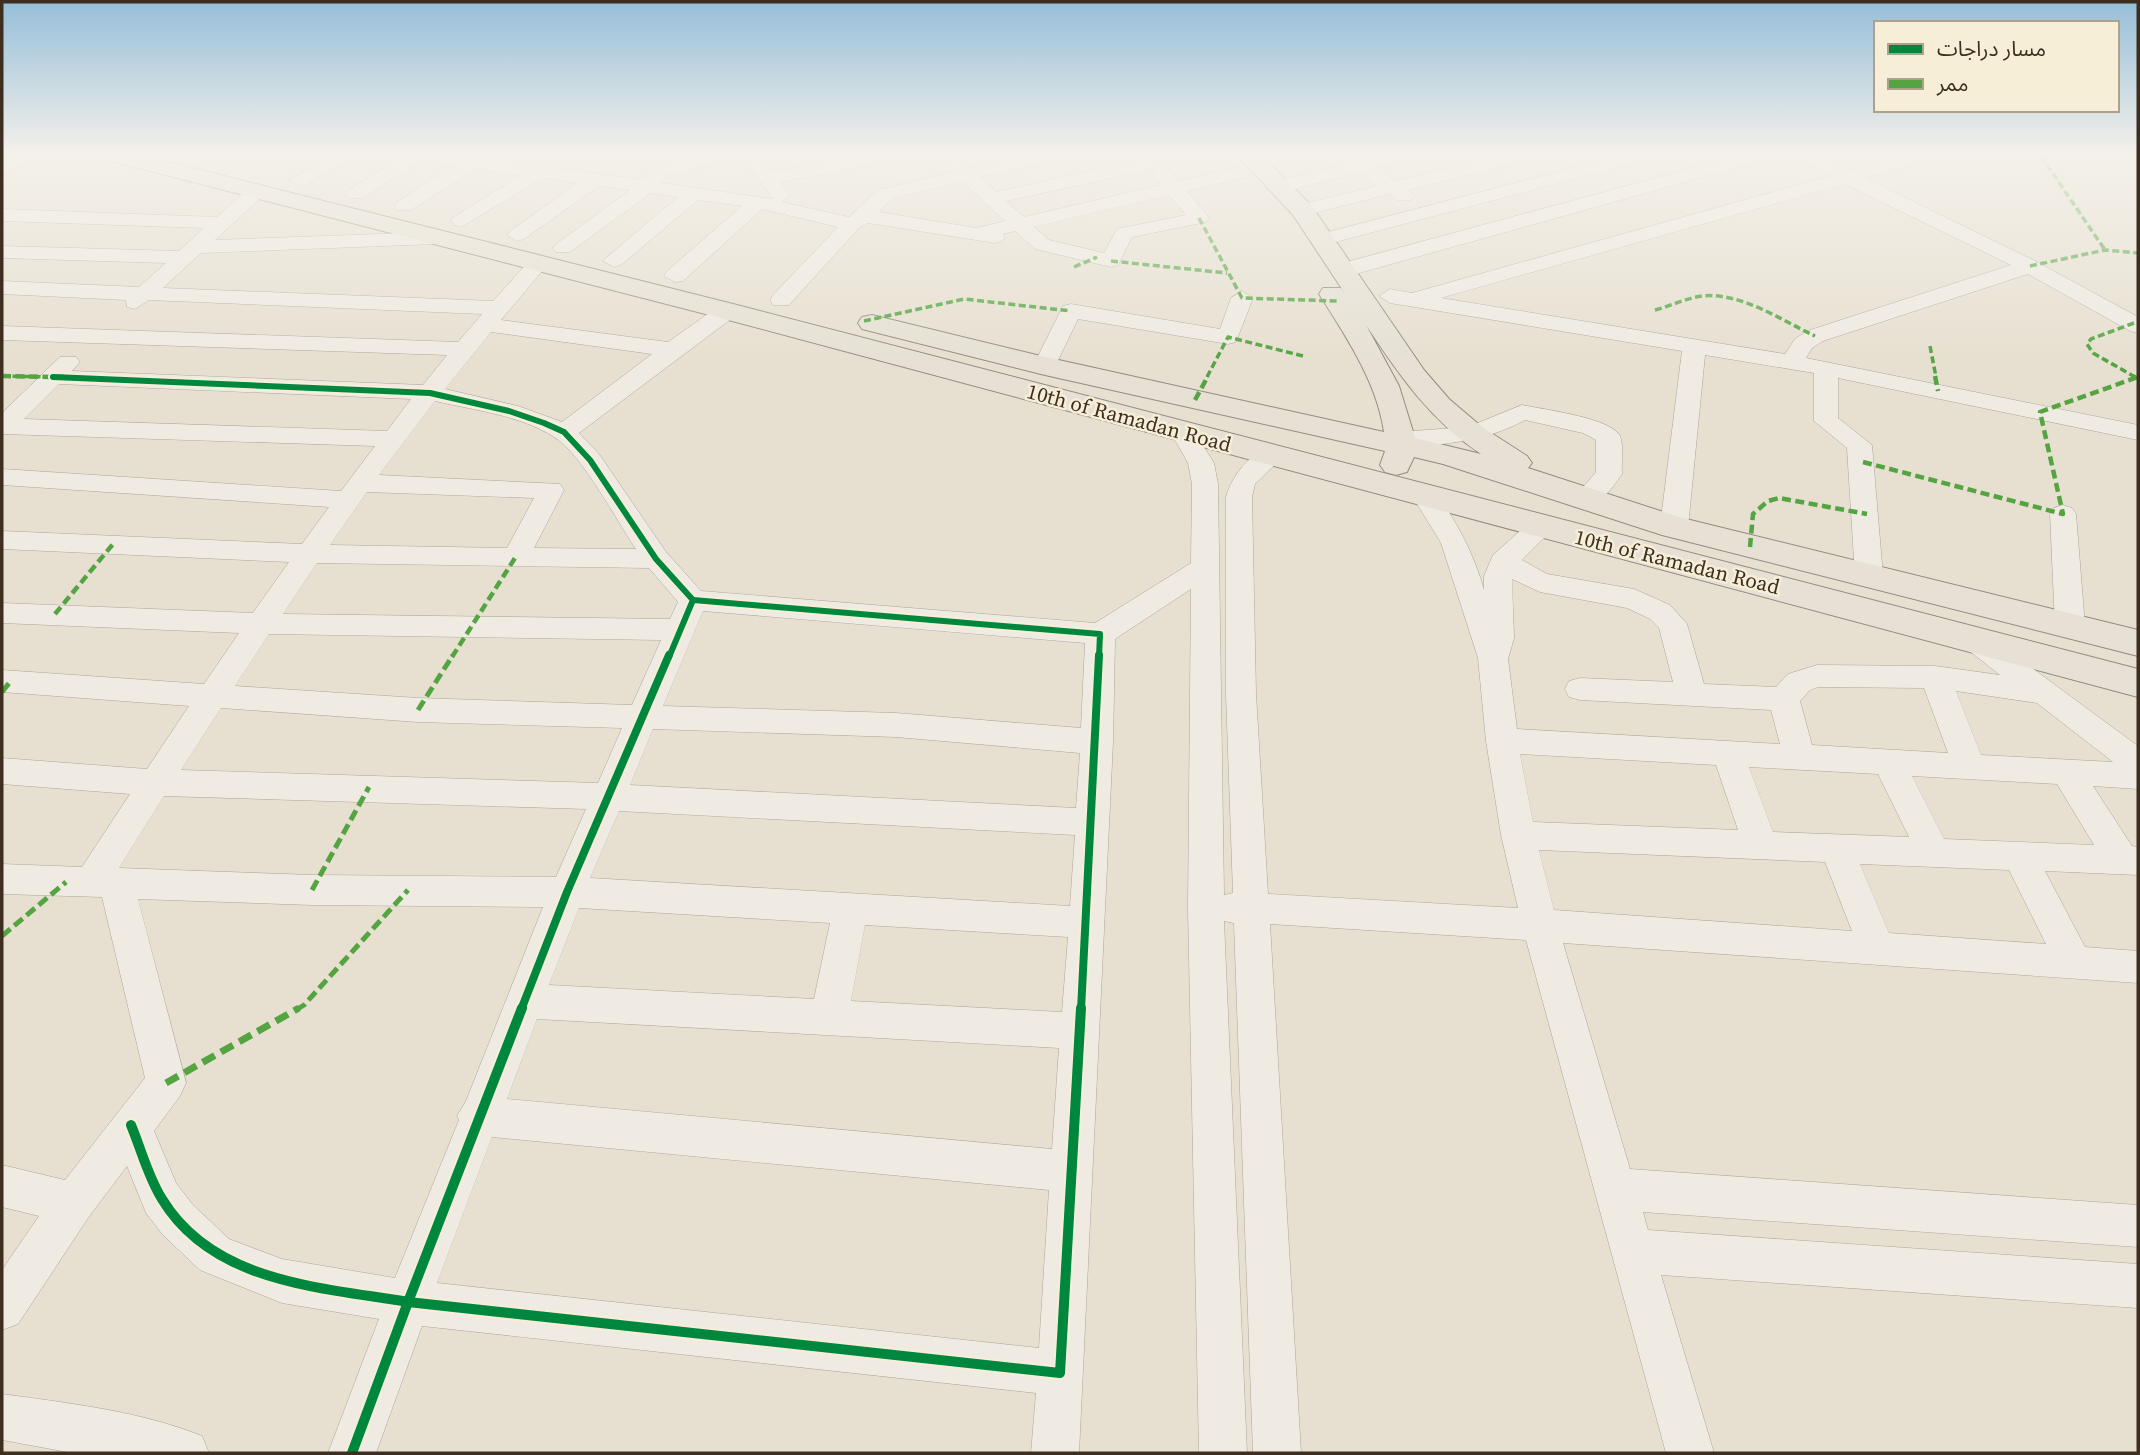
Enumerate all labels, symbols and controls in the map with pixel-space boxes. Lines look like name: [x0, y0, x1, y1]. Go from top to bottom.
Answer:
legend: [1874, 21, 2119, 112]
text: مسار دراجات: [1937, 34, 2046, 63]
text: ممر: [1936, 69, 1968, 98]
street label: 10th of Ramadan Road: [1024, 376, 1235, 459]
street label: 10th of Ramadan Road: [1571, 522, 1783, 601]

